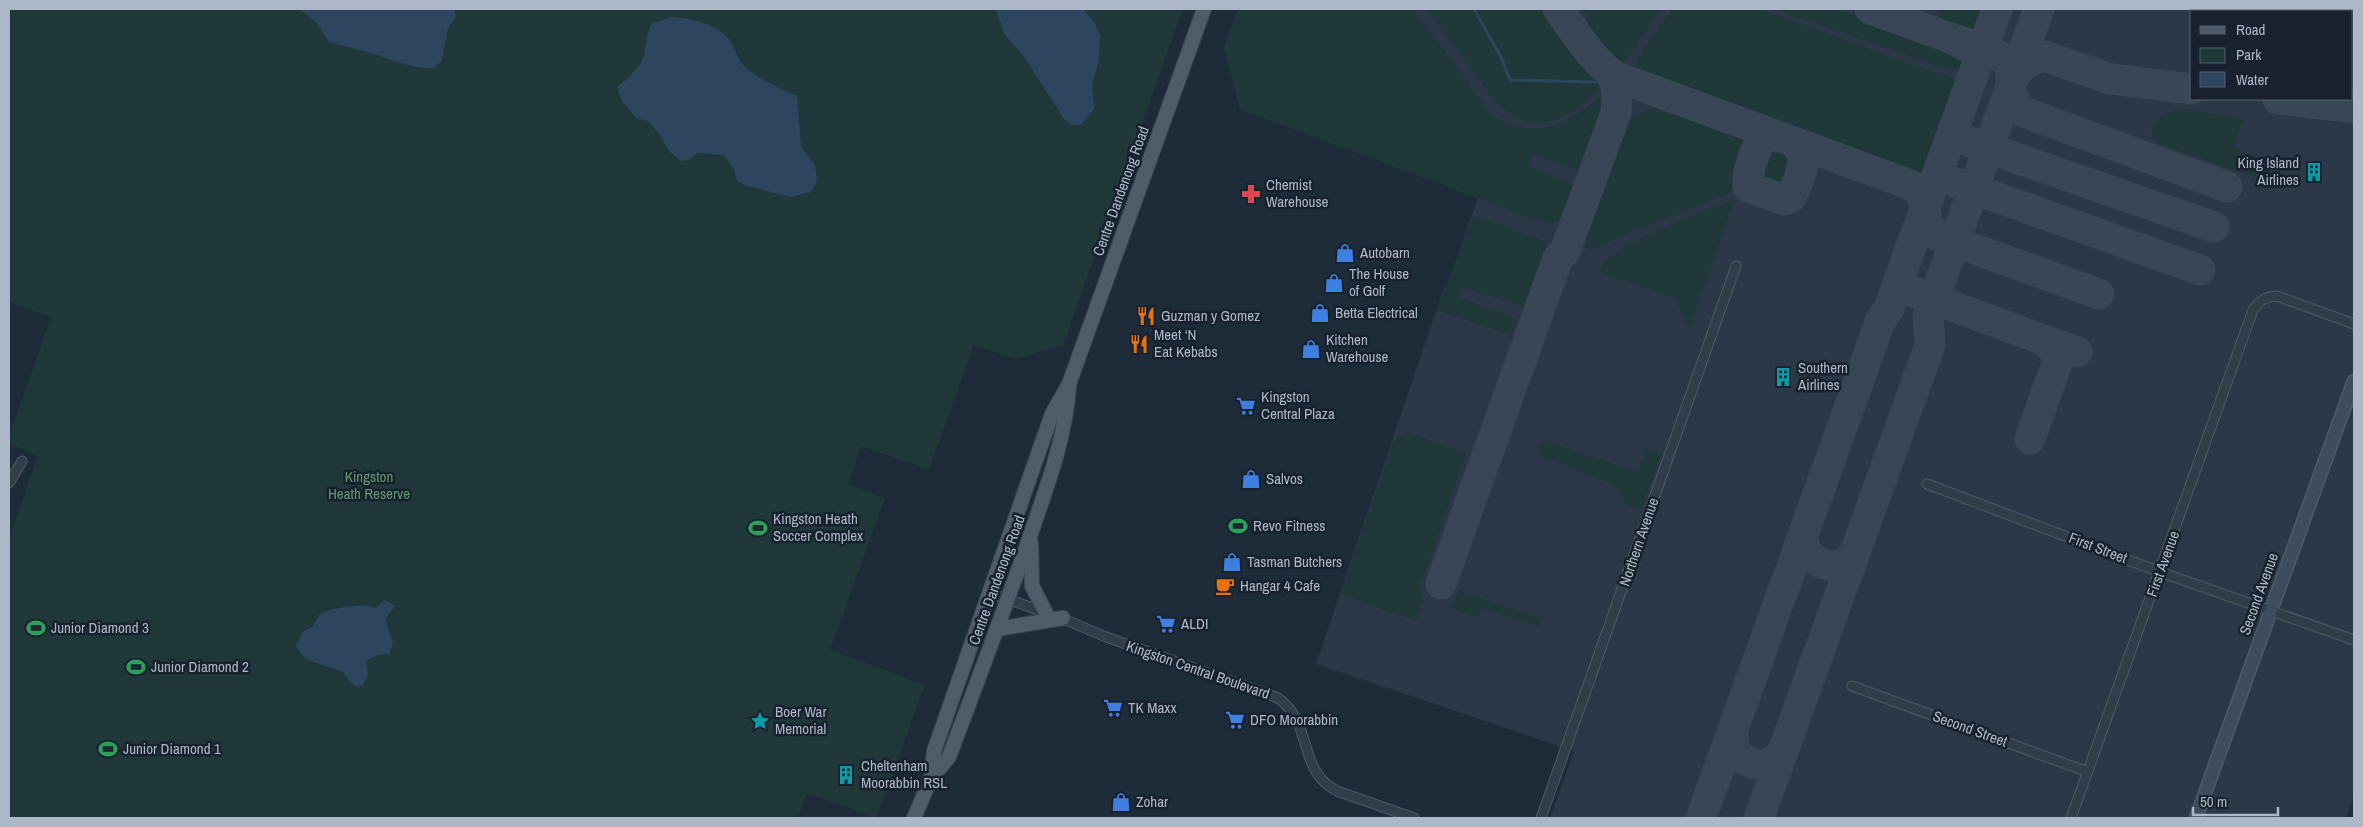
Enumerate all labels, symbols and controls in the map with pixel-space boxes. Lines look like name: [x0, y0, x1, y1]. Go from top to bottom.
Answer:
legend: [2190, 10, 2353, 100]
text: Road: [2236, 19, 2265, 40]
text: Park: [2236, 44, 2262, 65]
text: Water: [2236, 69, 2268, 90]
street label: Centre Dandenong Road: [1087, 123, 1154, 259]
place label: King Island Airlines: [2237, 152, 2299, 190]
building icon: King Island Airlines: [2303, 161, 2325, 183]
place label: Chemist Warehouse: [1266, 174, 1329, 212]
pharmacy icon: Chemist Warehouse: [1240, 183, 1262, 205]
shop icon: Autobarn: [1334, 242, 1356, 264]
place label: Autobarn: [1359, 242, 1410, 263]
place label: The House of Golf: [1349, 263, 1409, 301]
shop icon: The House of Golf: [1323, 272, 1345, 294]
shop icon: Betta Electrical: [1309, 302, 1331, 324]
place label: Betta Electrical: [1335, 302, 1418, 323]
restaurant icon: Guzman y Gomez: [1135, 305, 1157, 327]
place label: Guzman y Gomez: [1161, 305, 1260, 326]
place label: Meet ‘N Eat Kebabs: [1154, 324, 1218, 362]
place label: Kitchen Warehouse: [1326, 329, 1389, 367]
restaurant icon: Meet ‘N Eat Kebabs: [1128, 333, 1150, 355]
shop icon: Kitchen Warehouse: [1300, 338, 1322, 360]
place label: Southern Airlines: [1797, 357, 1848, 395]
building icon: Southern Airlines: [1772, 366, 1794, 388]
place label: Kingston Central Plaza: [1261, 386, 1335, 424]
supermarket icon: Kingston Central Plaza: [1235, 395, 1257, 417]
park label: Kingston Heath Reserve: [328, 466, 410, 504]
shop icon: Salvos: [1240, 468, 1262, 490]
place label: Salvos: [1266, 468, 1303, 489]
street label: Northern Avenue: [1614, 495, 1663, 589]
place label: Kingston Heath Soccer Complex: [773, 508, 864, 546]
street label: Centre Dandenong Road: [963, 512, 1030, 648]
sports icon: Revo Fitness: [1227, 515, 1249, 537]
place label: Revo Fitness: [1253, 515, 1325, 536]
sports icon: Kingston Heath Soccer Complex: [747, 517, 769, 539]
street label: First Street: [2066, 527, 2131, 568]
street label: First Avenue: [2141, 528, 2184, 600]
street label: Second Avenue: [2234, 550, 2283, 638]
shop icon: Tasman Butchers: [1221, 551, 1243, 573]
place label: Tasman Butchers: [1247, 551, 1342, 572]
cafe icon: Hangar 4 Cafe: [1214, 575, 1236, 597]
place label: Hangar 4 Cafe: [1240, 575, 1320, 596]
supermarket icon: ALDI: [1155, 613, 1177, 635]
place label: ALDI: [1180, 613, 1208, 634]
sports icon: Junior Diamond 3: [25, 617, 47, 639]
place label: Junior Diamond 3: [51, 617, 149, 638]
street label: Kingston Central Boulevard: [1124, 635, 1273, 704]
sports icon: Junior Diamond 2: [125, 656, 147, 678]
place label: Junior Diamond 2: [151, 656, 249, 677]
supermarket icon: TK Maxx: [1102, 697, 1124, 719]
place label: TK Maxx: [1128, 697, 1177, 718]
place label: Boer War Memorial: [775, 701, 827, 739]
street label: Second Street: [1930, 705, 2011, 752]
supermarket icon: DFO Moorabbin: [1224, 709, 1246, 731]
place label: DFO Moorabbin: [1250, 709, 1338, 730]
place icon: Boer War Memorial: [749, 710, 771, 732]
sports icon: Junior Diamond 1: [97, 738, 119, 760]
place label: Junior Diamond 1: [123, 738, 221, 759]
place label: Cheltenham Moorabbin RSL: [861, 755, 947, 793]
building icon: Cheltenham Moorabbin RSL: [835, 764, 857, 786]
scale bar: [2193, 784, 2278, 816]
shop icon: Zohar: [1110, 791, 1132, 813]
place label: Zohar: [1136, 791, 1168, 812]
text: 50 m: [2200, 791, 2227, 812]

